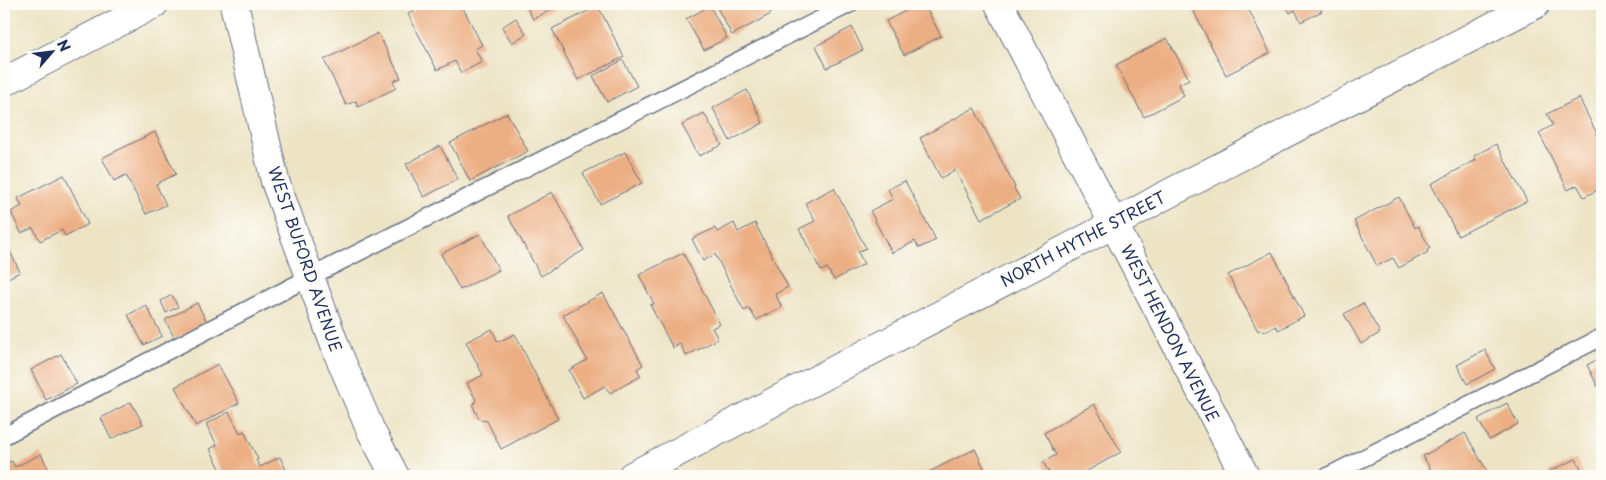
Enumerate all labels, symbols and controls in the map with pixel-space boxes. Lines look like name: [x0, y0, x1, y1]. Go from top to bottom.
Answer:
north arrow: [28, 28, 78, 78]
text: N: [52, 36, 76, 55]
street label: WEST BUFORD AVENUE: [263, 163, 349, 355]
street label: NORTH HYTHE STREET: [995, 184, 1170, 292]
street label: WEST HENDON AVENUE: [1116, 240, 1226, 425]

